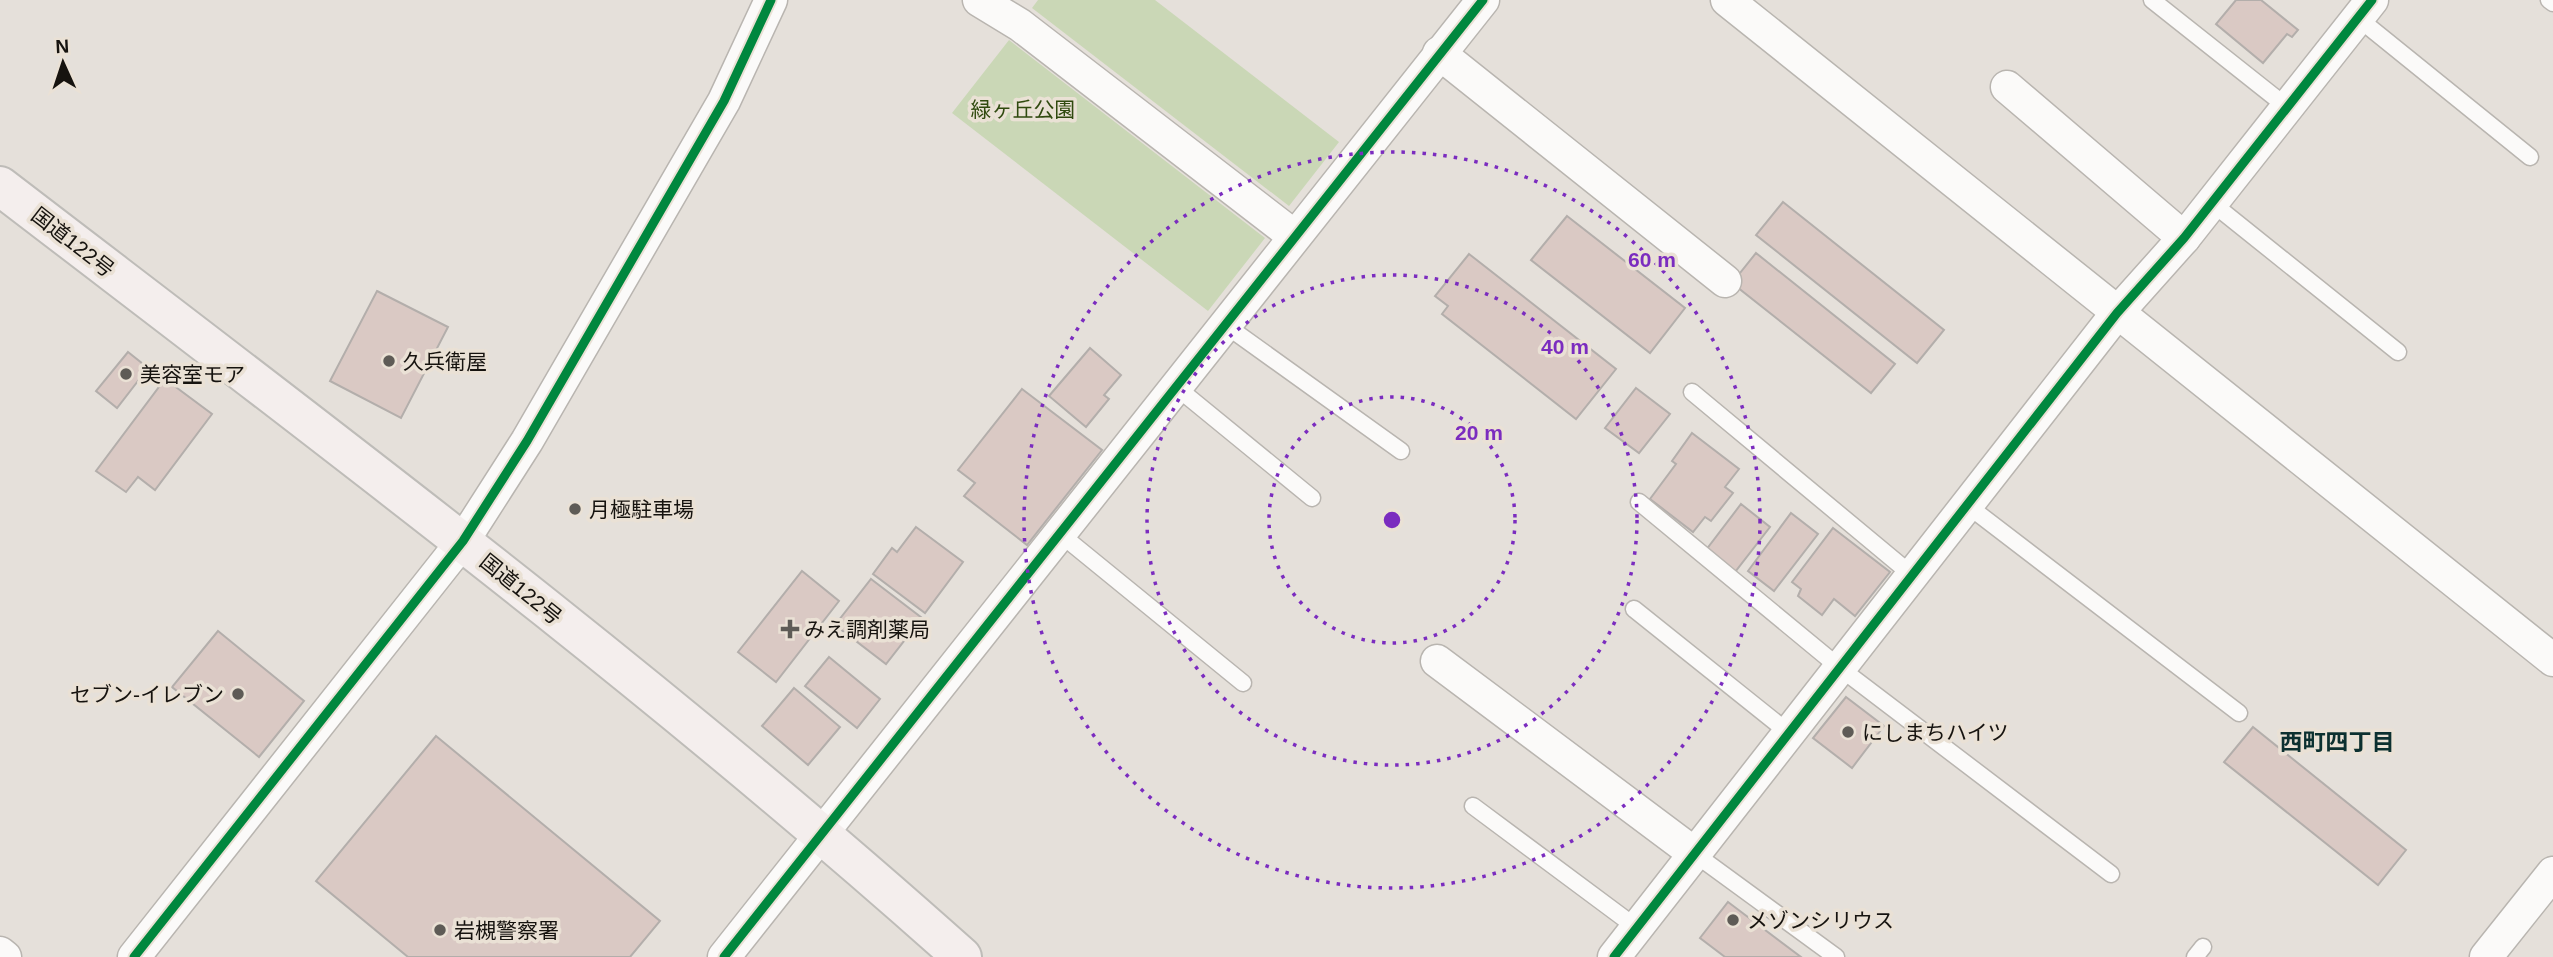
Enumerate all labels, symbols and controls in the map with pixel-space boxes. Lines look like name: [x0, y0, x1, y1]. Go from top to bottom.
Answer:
north arrow: [28, 28, 98, 98]
text: N: [55, 36, 70, 57]
park label: 緑ヶ丘公園: [971, 98, 1076, 121]
street label: 国道122号: [27, 203, 119, 281]
text: 60 m: [1628, 248, 1676, 271]
text: 40 m: [1541, 335, 1589, 358]
place label: 久兵衛屋: [403, 350, 487, 373]
marker: 久兵衛屋: [381, 353, 397, 369]
place label: 美容室モア: [140, 363, 245, 386]
marker: 美容室モア: [118, 366, 134, 382]
text: 20 m: [1455, 421, 1503, 444]
place label: 月極駐車場: [589, 498, 694, 521]
marker: 月極駐車場: [567, 501, 583, 517]
centre of rings: [1380, 508, 1404, 532]
street label: 国道122号: [476, 549, 566, 629]
place label: みえ調剤薬局: [804, 618, 930, 641]
marker: みえ調剤薬局: [782, 621, 798, 637]
place label: セブン-イレブン: [70, 683, 224, 706]
marker: セブン-イレブン: [230, 686, 246, 702]
place label: にしまちハイツ: [1862, 721, 2009, 744]
marker: にしまちハイツ: [1840, 724, 1856, 740]
district label: 西町四丁目: [2280, 729, 2395, 755]
place label: メゾンシリウス: [1747, 909, 1894, 932]
marker: メゾンシリウス: [1725, 912, 1741, 928]
place label: 岩槻警察署: [454, 919, 559, 942]
marker: 岩槻警察署: [432, 922, 448, 938]

